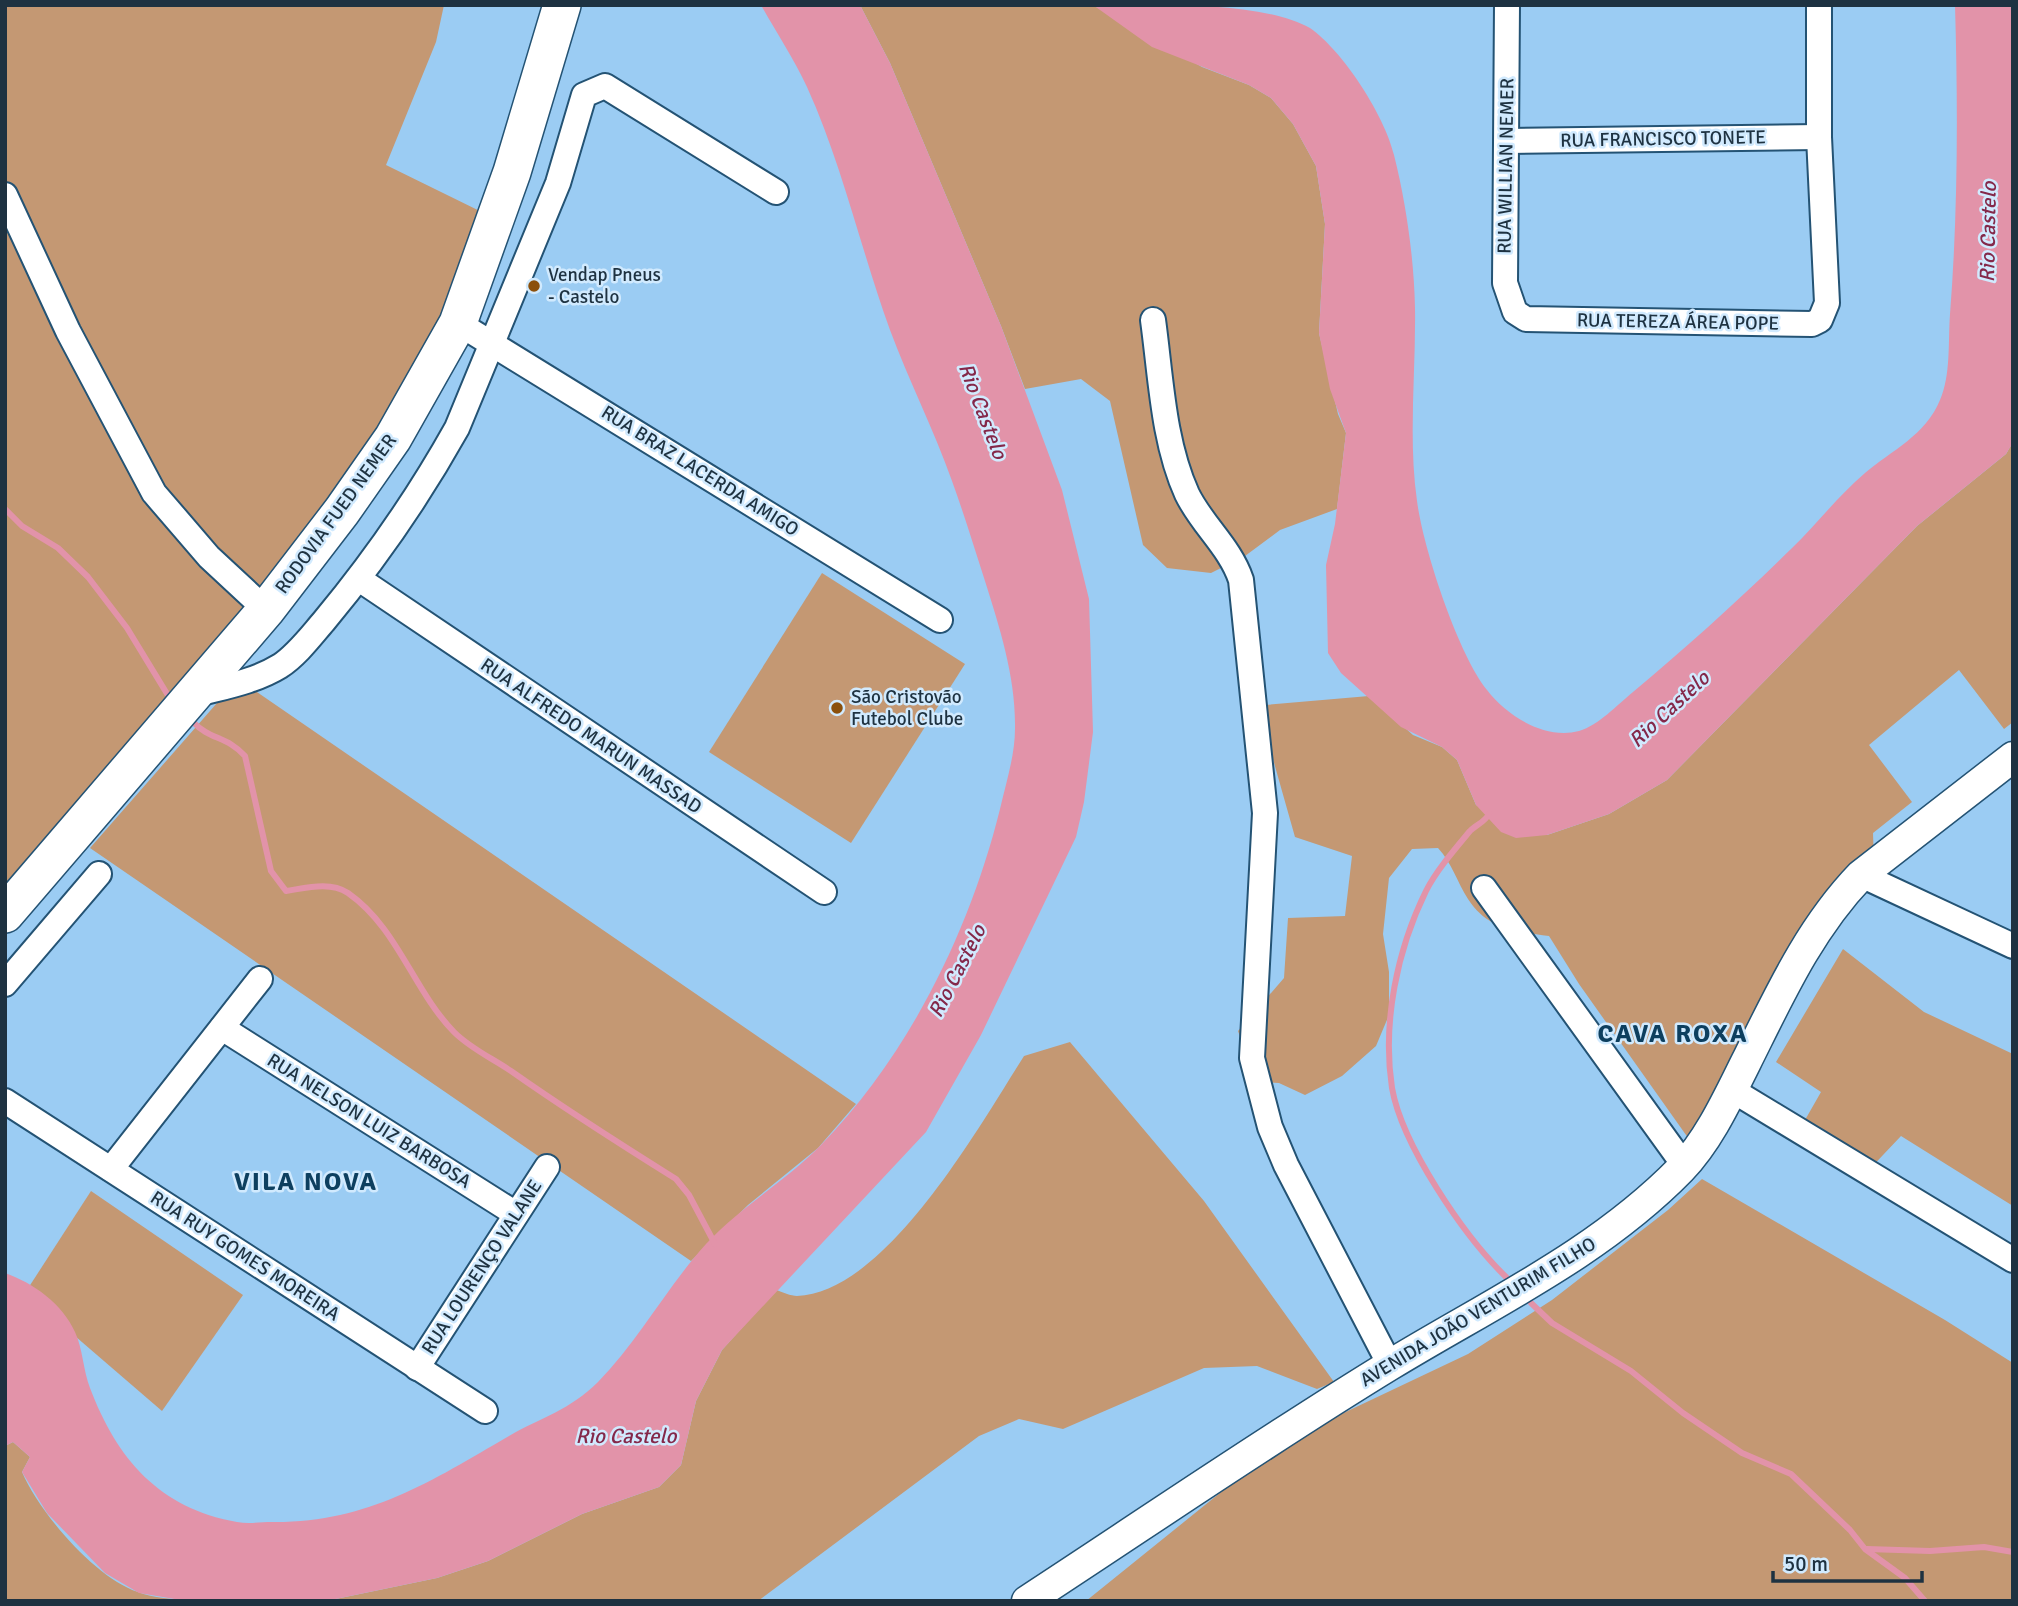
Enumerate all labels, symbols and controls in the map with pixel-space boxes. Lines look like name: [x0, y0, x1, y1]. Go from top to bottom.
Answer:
street label: RUA WILLIAN NEMER: [1492, 78, 1520, 254]
street label: RUA FRANCISCO TONETE: [1560, 125, 1766, 153]
water label: Rio Castelo: [1974, 180, 2002, 283]
place label: Vendap Pneus - Castelo: [548, 263, 661, 309]
marker: Vendap Pneus - Castelo: [526, 278, 542, 294]
street label: RUA TEREZA ÁREA POPE: [1577, 308, 1779, 336]
water label: Rio Castelo: [953, 359, 1014, 464]
street label: RUA BRAZ LACERDA AMIGO: [597, 400, 803, 542]
street label: RODOVIA FUED NEMER: [270, 429, 402, 599]
street label: RUA ALFREDO MARUN MASSAD: [476, 653, 706, 819]
water label: Rio Castelo: [1623, 664, 1715, 753]
place label: São Cristovão Futebol Clube: [851, 685, 963, 731]
marker: São Cristovão Futebol Clube: [829, 700, 845, 716]
water label: Rio Castelo: [923, 919, 992, 1022]
district label: CAVA ROXA: [1597, 1018, 1749, 1050]
street label: RUA NELSON LUIZ BARBOSA: [263, 1048, 476, 1194]
district label: VILA NOVA: [234, 1166, 378, 1198]
street label: RUA LOURENÇO VALANE: [416, 1175, 548, 1359]
street label: RUA RUY GOMES MOREIRA: [146, 1186, 345, 1326]
street label: AVENIDA JOÃO VENTURIM FILHO: [1356, 1232, 1600, 1392]
water label: Rio Castelo: [576, 1423, 677, 1449]
scale bar: [1773, 1540, 1922, 1584]
text: 50 m: [1784, 1551, 1828, 1577]

